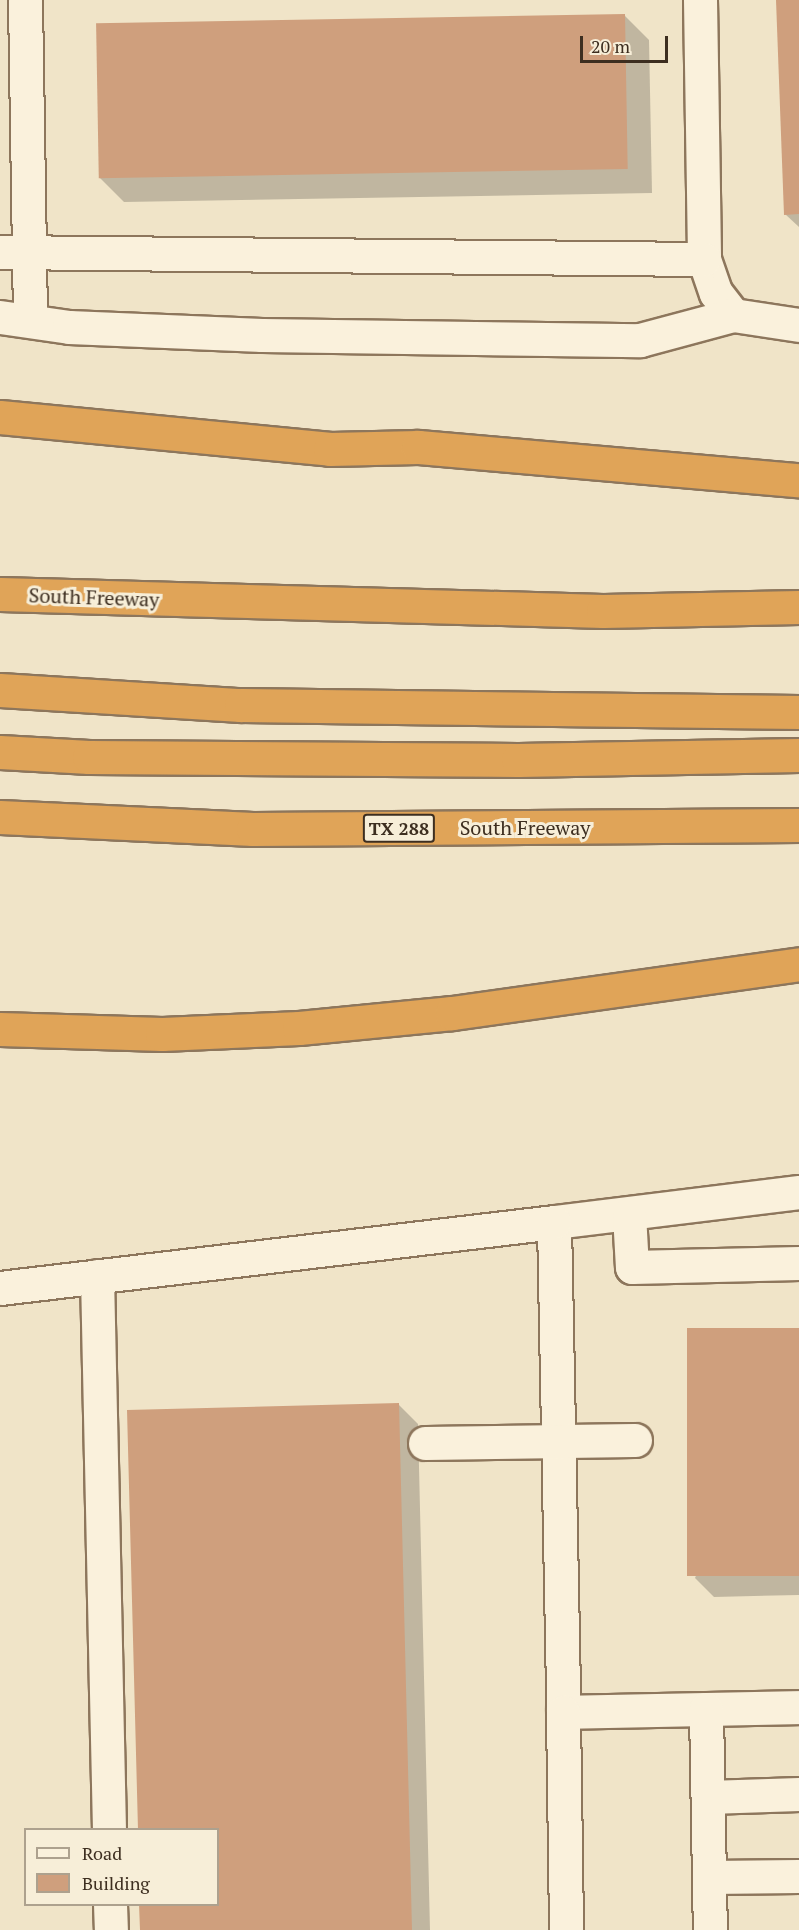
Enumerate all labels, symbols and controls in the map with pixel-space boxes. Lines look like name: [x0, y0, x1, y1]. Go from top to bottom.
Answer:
scale bar: [583, 24, 672, 62]
text: 20 m: [591, 34, 630, 58]
street label: South Freeway: [28, 583, 160, 611]
road number: TX 288: [362, 813, 436, 843]
street label: South Freeway: [460, 815, 590, 839]
legend: [24, 1828, 219, 1906]
text: Road: [82, 1841, 122, 1865]
text: Building: [82, 1871, 150, 1895]

